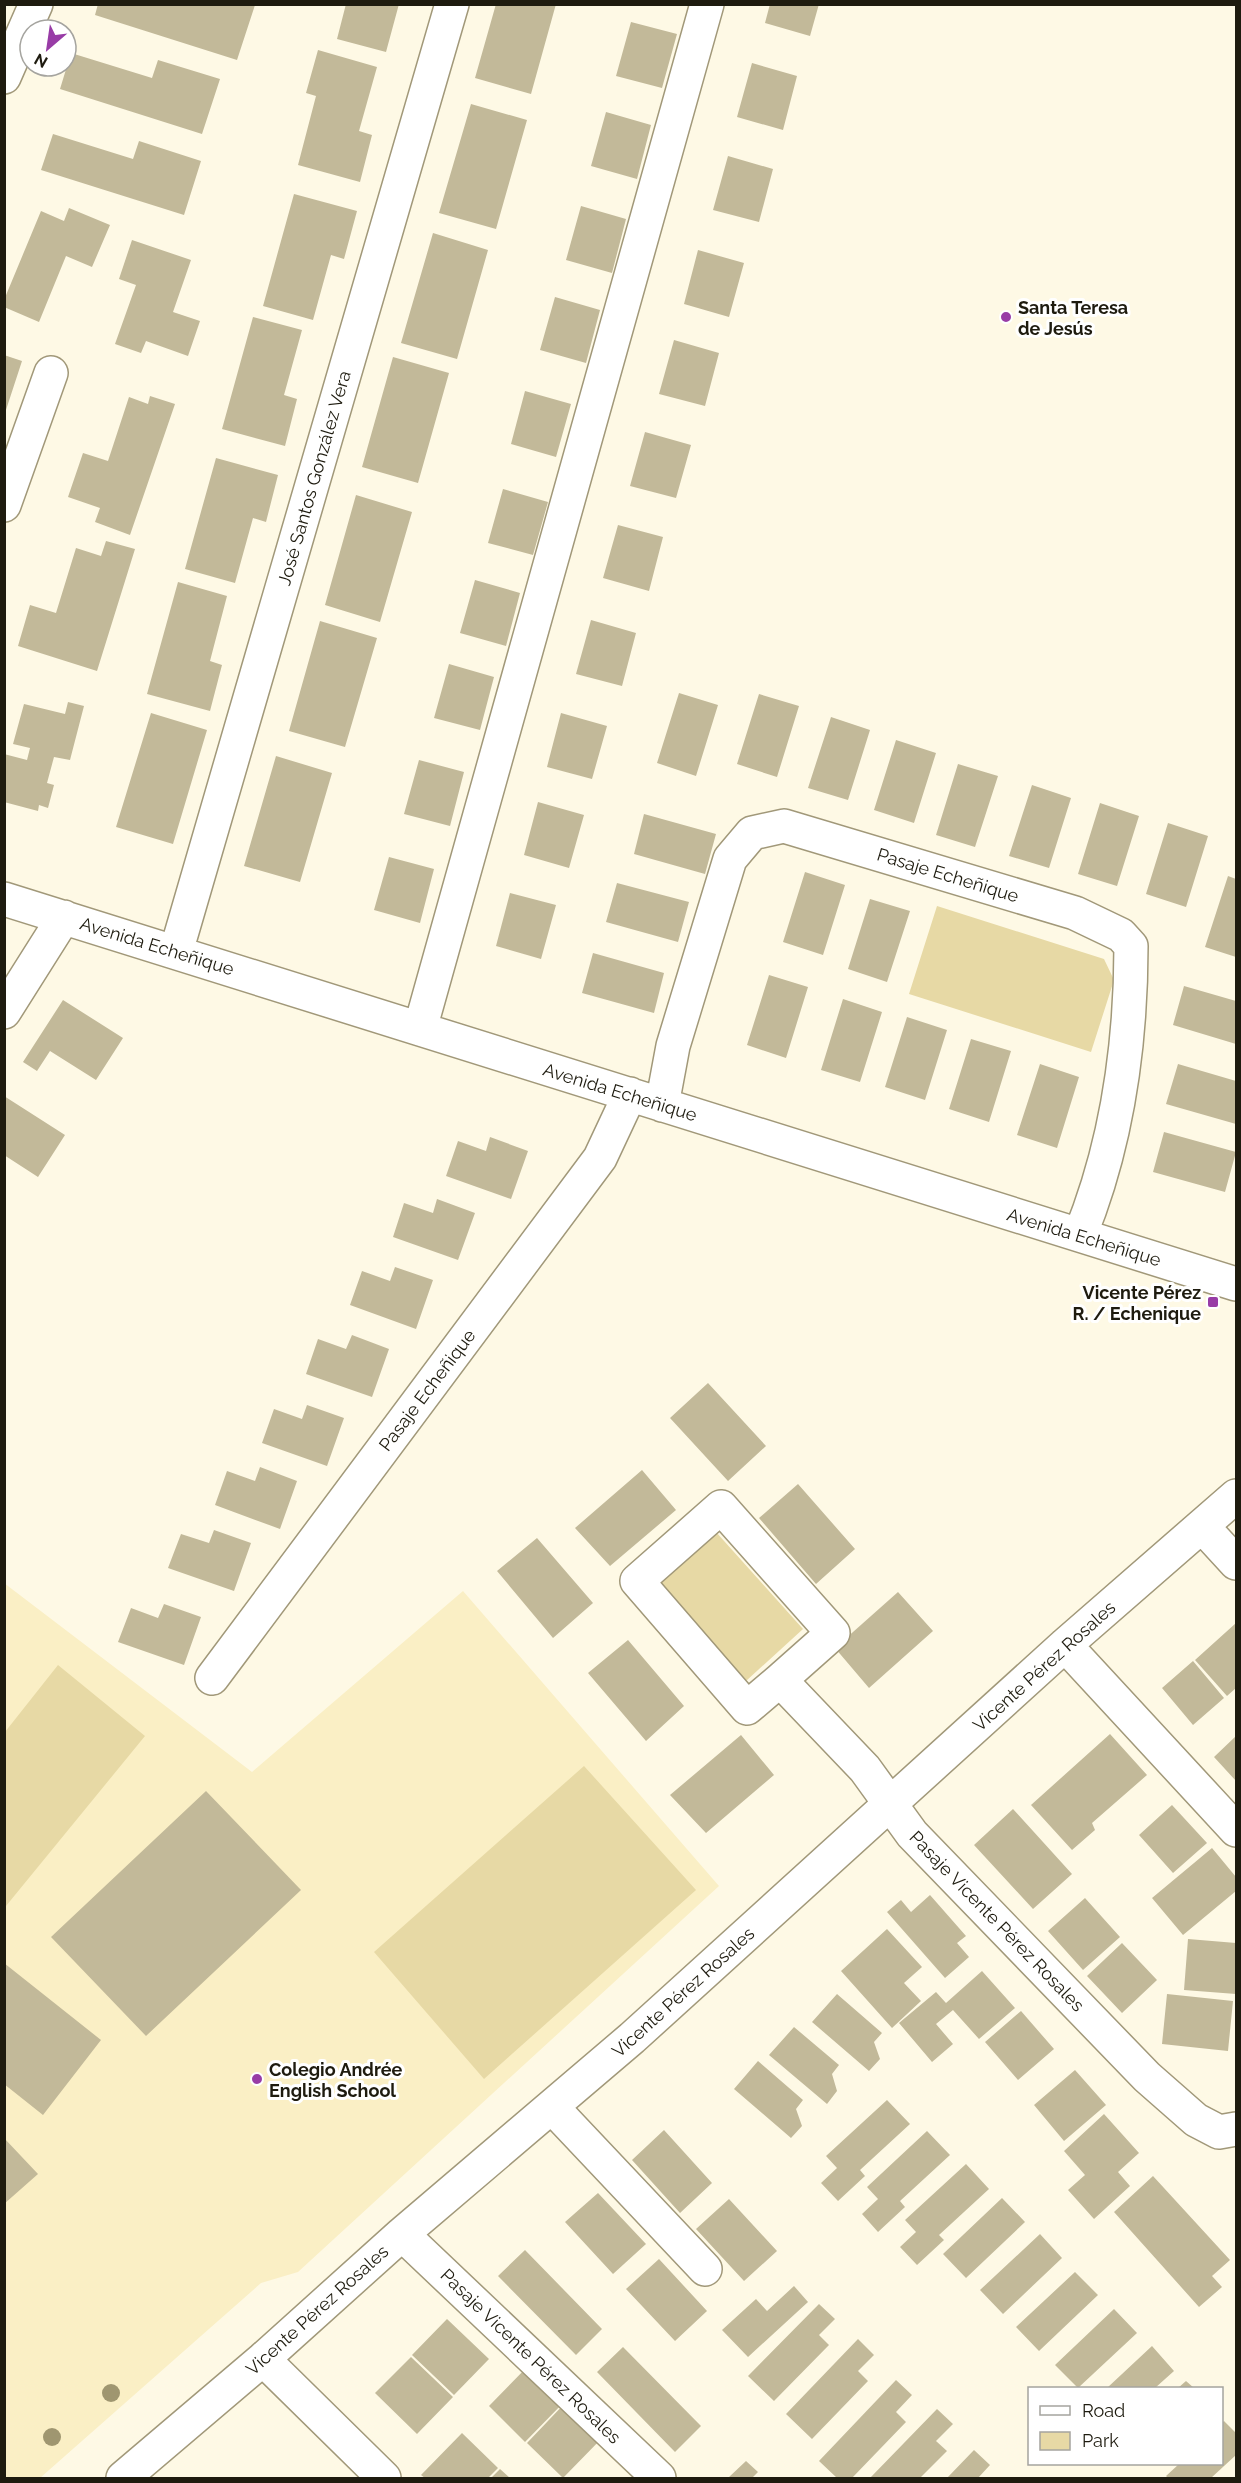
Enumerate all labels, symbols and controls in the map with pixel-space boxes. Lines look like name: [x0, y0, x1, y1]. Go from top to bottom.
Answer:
north arrow: [18, 18, 78, 78]
text: N: [31, 49, 51, 72]
place label: Santa Teresa de Jesús: [1018, 297, 1128, 339]
marker: Santa Teresa de Jesús: [999, 310, 1013, 324]
street label: José Santos González Vera: [273, 368, 355, 588]
street label: Pasaje Echeñique: [875, 843, 1022, 907]
street label: Avenida Echeñique: [78, 913, 237, 980]
street label: Avenida Echeñique: [541, 1059, 700, 1126]
street label: Avenida Echeñique: [1005, 1204, 1164, 1271]
place label: Vicente Pérez R. / Echenique: [1073, 1282, 1201, 1324]
marker: Vicente Pérez R. / Echenique: [1206, 1295, 1220, 1309]
street label: Pasaje Echeñique: [374, 1325, 480, 1455]
street label: Vicente Pérez Rosales: [969, 1596, 1120, 1735]
street label: Pasaje Vicente Pérez Rosales: [905, 1827, 1089, 2016]
street label: Vicente Pérez Rosales: [608, 1922, 759, 2061]
place label: Colegio Andrée English School: [269, 2059, 403, 2101]
marker: Colegio Andrée English School: [250, 2072, 264, 2086]
street label: Vicente Pérez Rosales: [242, 2240, 393, 2379]
street label: Pasaje Vicente Pérez Rosales: [437, 2264, 626, 2448]
legend: [1028, 2387, 1223, 2465]
text: Road: [1082, 2400, 1125, 2421]
text: Park: [1082, 2430, 1119, 2451]

